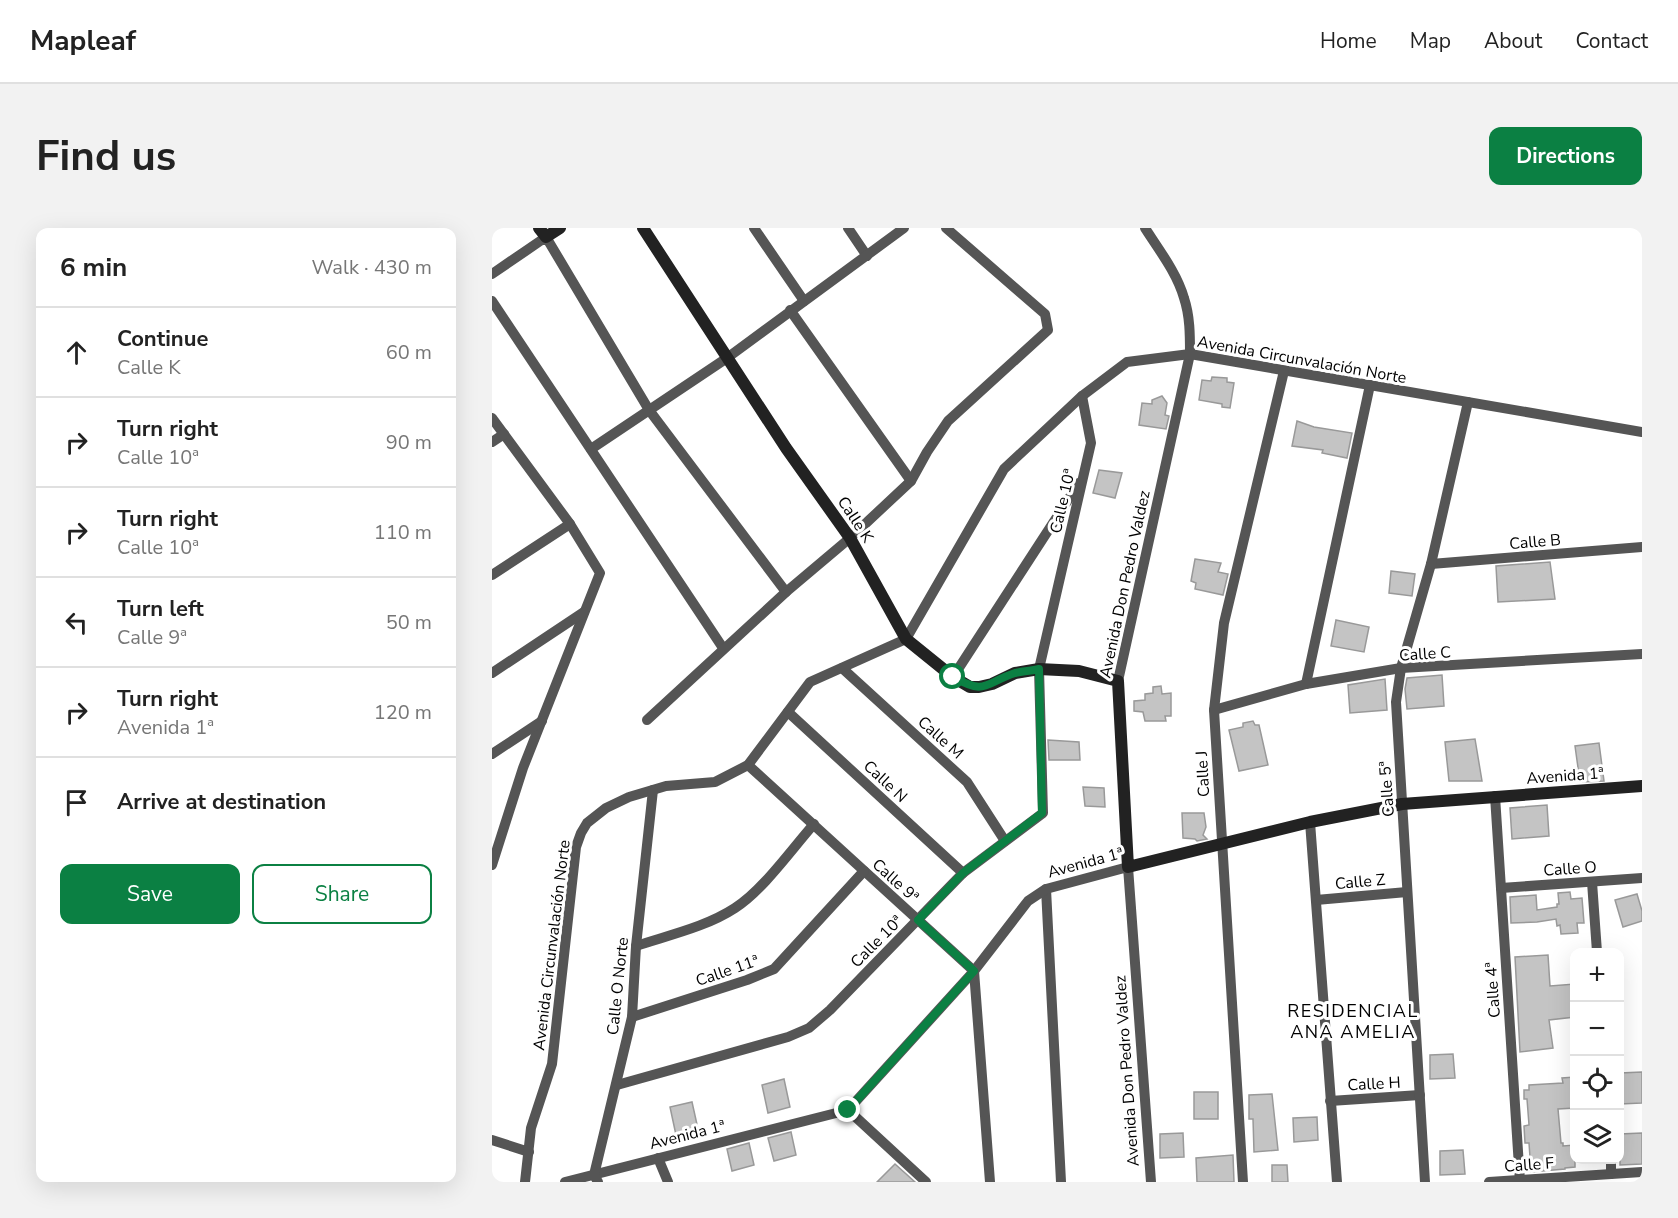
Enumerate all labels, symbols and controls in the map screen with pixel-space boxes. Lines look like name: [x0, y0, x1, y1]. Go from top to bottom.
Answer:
text: Mapleaf: [30, 22, 136, 60]
text: Home: [1320, 27, 1377, 55]
text: Map: [1410, 27, 1451, 55]
text: About: [1484, 27, 1542, 55]
text: Contact: [1575, 27, 1648, 55]
button: Directions: [1489, 127, 1642, 185]
text: Find us: [36, 128, 176, 185]
text: 6 min: [60, 250, 127, 285]
text: Walk · 430 m: [312, 254, 432, 281]
text: Continue: [117, 324, 208, 354]
street label: Avenida Circunvalación Norte: [1196, 331, 1408, 389]
icon: ahead: [60, 336, 93, 369]
text: 60 m: [386, 339, 432, 366]
text: Calle K: [117, 354, 181, 381]
text: Turn right: [117, 414, 218, 444]
icon: right: [60, 426, 93, 459]
text: 90 m: [386, 429, 432, 456]
text: Calle 10ª: [117, 444, 199, 471]
street label: Calle 10ª: [1045, 467, 1081, 536]
street label: Avenida Don Pedro Valdez: [1094, 488, 1156, 680]
street label: Calle K: [832, 492, 879, 548]
text: Turn right: [117, 504, 218, 534]
icon: right: [60, 516, 93, 549]
text: 110 m: [374, 519, 432, 546]
street label: Calle B: [1508, 529, 1562, 555]
text: Calle 10ª: [117, 534, 199, 561]
text: Turn left: [117, 594, 204, 624]
icon: left: [60, 606, 93, 639]
text: 50 m: [386, 609, 432, 636]
text: Calle 9ª: [117, 624, 187, 651]
street label: Calle C: [1398, 641, 1452, 667]
route start: [939, 663, 965, 689]
text: Turn right: [117, 684, 218, 714]
icon: right: [60, 696, 93, 729]
text: 120 m: [374, 699, 432, 726]
street label: Calle M: [913, 711, 968, 764]
text: Avenida 1ª: [117, 714, 214, 741]
street label: Calle J: [1191, 750, 1215, 798]
street label: Calle N: [858, 756, 912, 808]
street label: Calle 5ª: [1374, 760, 1400, 818]
street label: Avenida 1ª: [1526, 762, 1604, 790]
icon: arrive: [60, 786, 93, 819]
text: Arrive at destination: [117, 787, 326, 817]
street label: Avenida Circunvalación Norte: [528, 839, 576, 1052]
street label: Avenida 1ª: [1045, 842, 1126, 884]
street label: Calle 9ª: [867, 854, 923, 908]
street label: Calle O: [1543, 856, 1597, 882]
button: Save: [60, 864, 240, 924]
button: Share: [252, 864, 432, 924]
street label: Calle Z: [1334, 869, 1387, 895]
street label: Calle 10ª: [846, 911, 908, 973]
street label: Calle O Norte: [602, 936, 634, 1036]
map controls: [1570, 948, 1624, 1164]
button: +: [1570, 948, 1624, 1002]
street label: Calle 11ª: [693, 950, 762, 992]
street label: Calle 4ª: [1480, 961, 1506, 1019]
street label: Avenida Don Pedro Valdez: [1109, 975, 1145, 1167]
district label: RESIDENCIAL ANA AMELIA: [1287, 999, 1419, 1044]
button: −: [1570, 1002, 1624, 1056]
button: locate: [1570, 1056, 1624, 1110]
street label: Calle H: [1347, 1072, 1401, 1096]
route end: [834, 1096, 860, 1122]
button: layers: [1570, 1110, 1624, 1164]
street label: Avenida 1ª: [647, 1115, 727, 1155]
street label: Calle F: [1503, 1152, 1555, 1178]

